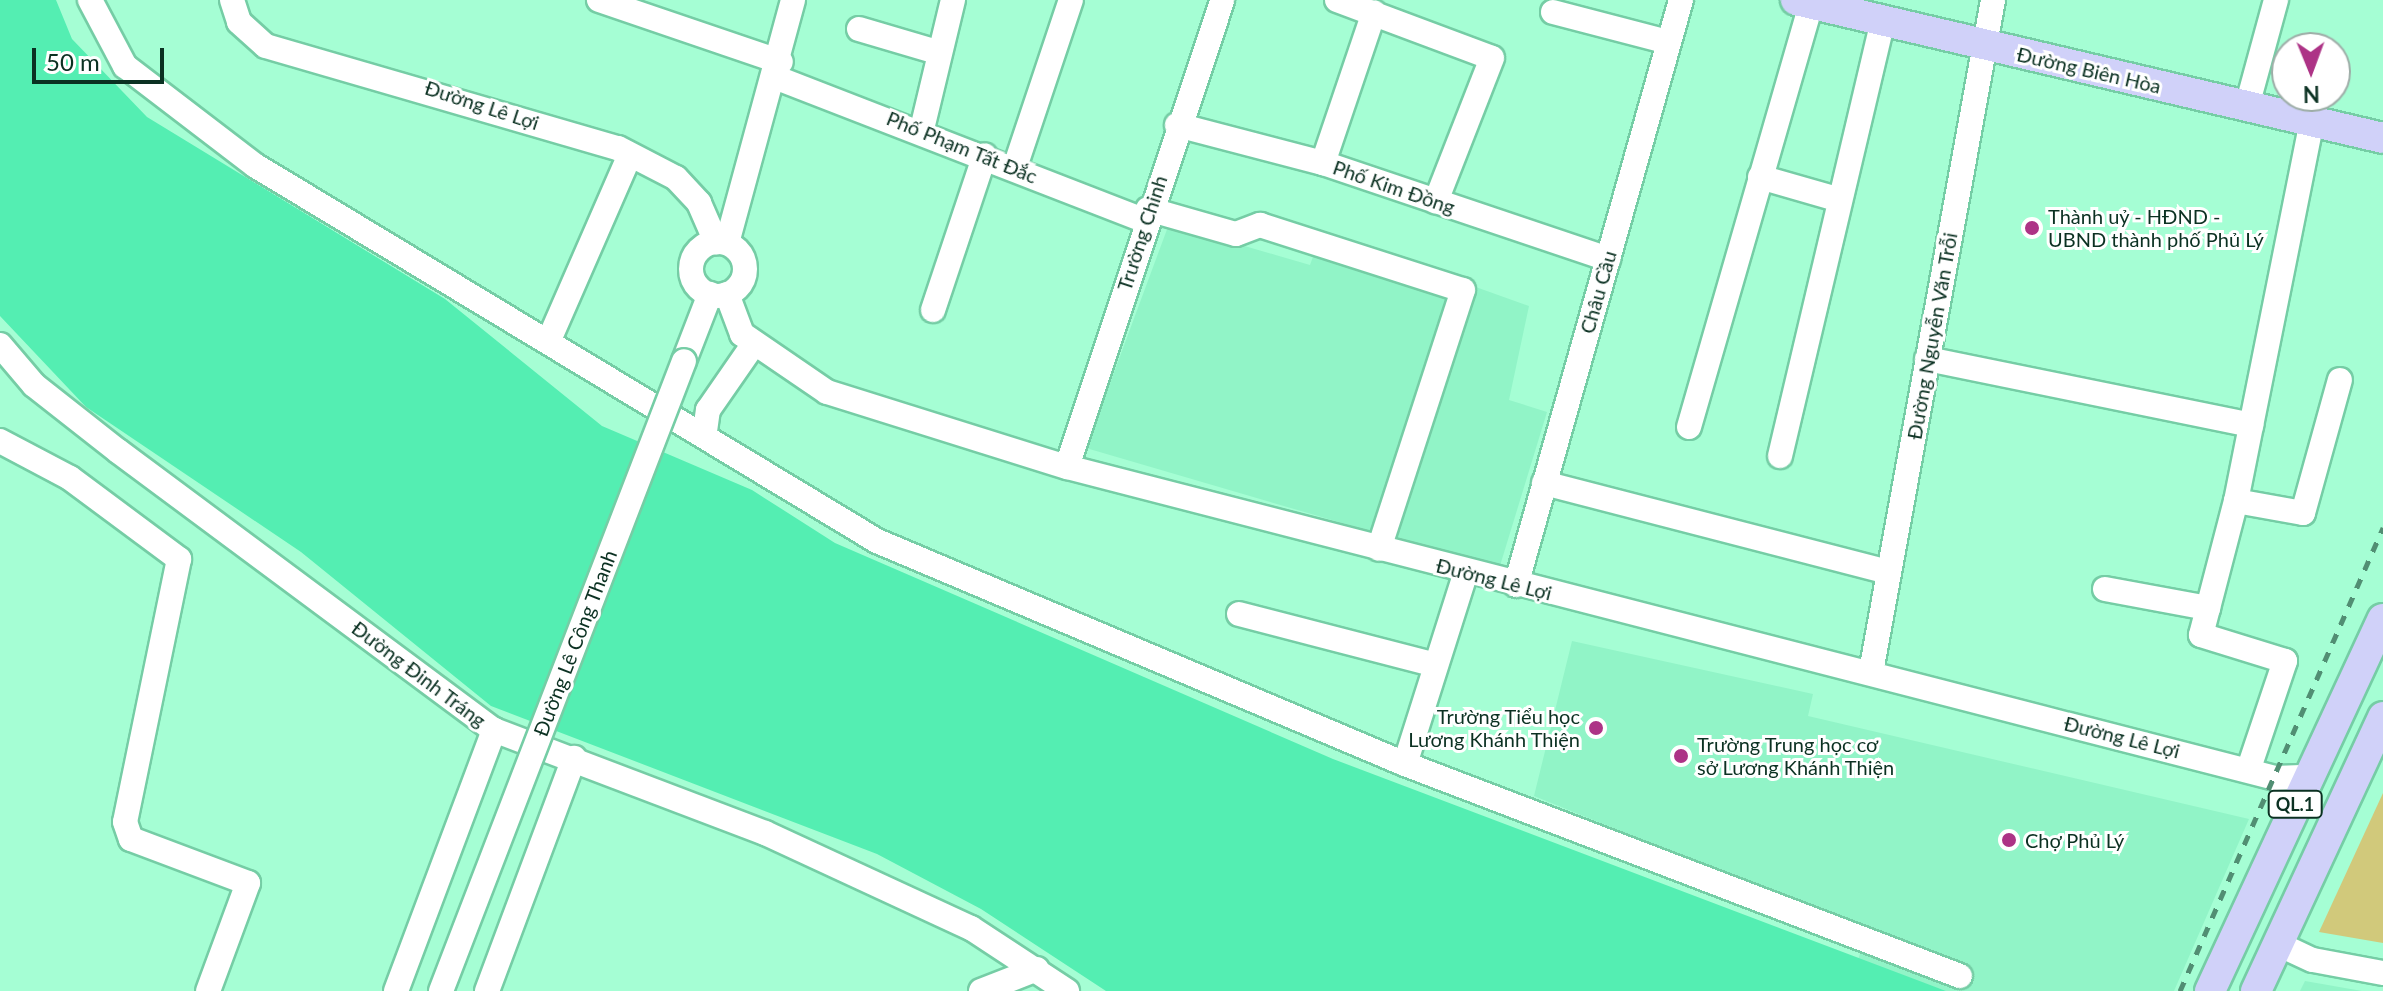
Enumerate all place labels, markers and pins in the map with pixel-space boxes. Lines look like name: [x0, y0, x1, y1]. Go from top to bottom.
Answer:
place label: Thành uỷ - HĐND - UBND thành phố Phủ Lý: [2048, 204, 2264, 251]
marker: Thành uỷ - HĐND - UBND thành phố Phủ Lý: [2023, 219, 2041, 237]
place label: Trường Tiểu học Lương Khánh Thiện: [1408, 704, 1580, 751]
marker: Trường Tiểu học Lương Khánh Thiện: [1587, 719, 1605, 737]
place label: Trường Trung học cơ sở Lương Khánh Thiện: [1697, 732, 1895, 779]
marker: Trường Trung học cơ sở Lương Khánh Thiện: [1672, 747, 1690, 765]
place label: Chợ Phủ Lý: [2025, 828, 2125, 852]
marker: Chợ Phủ Lý: [2000, 831, 2018, 849]

